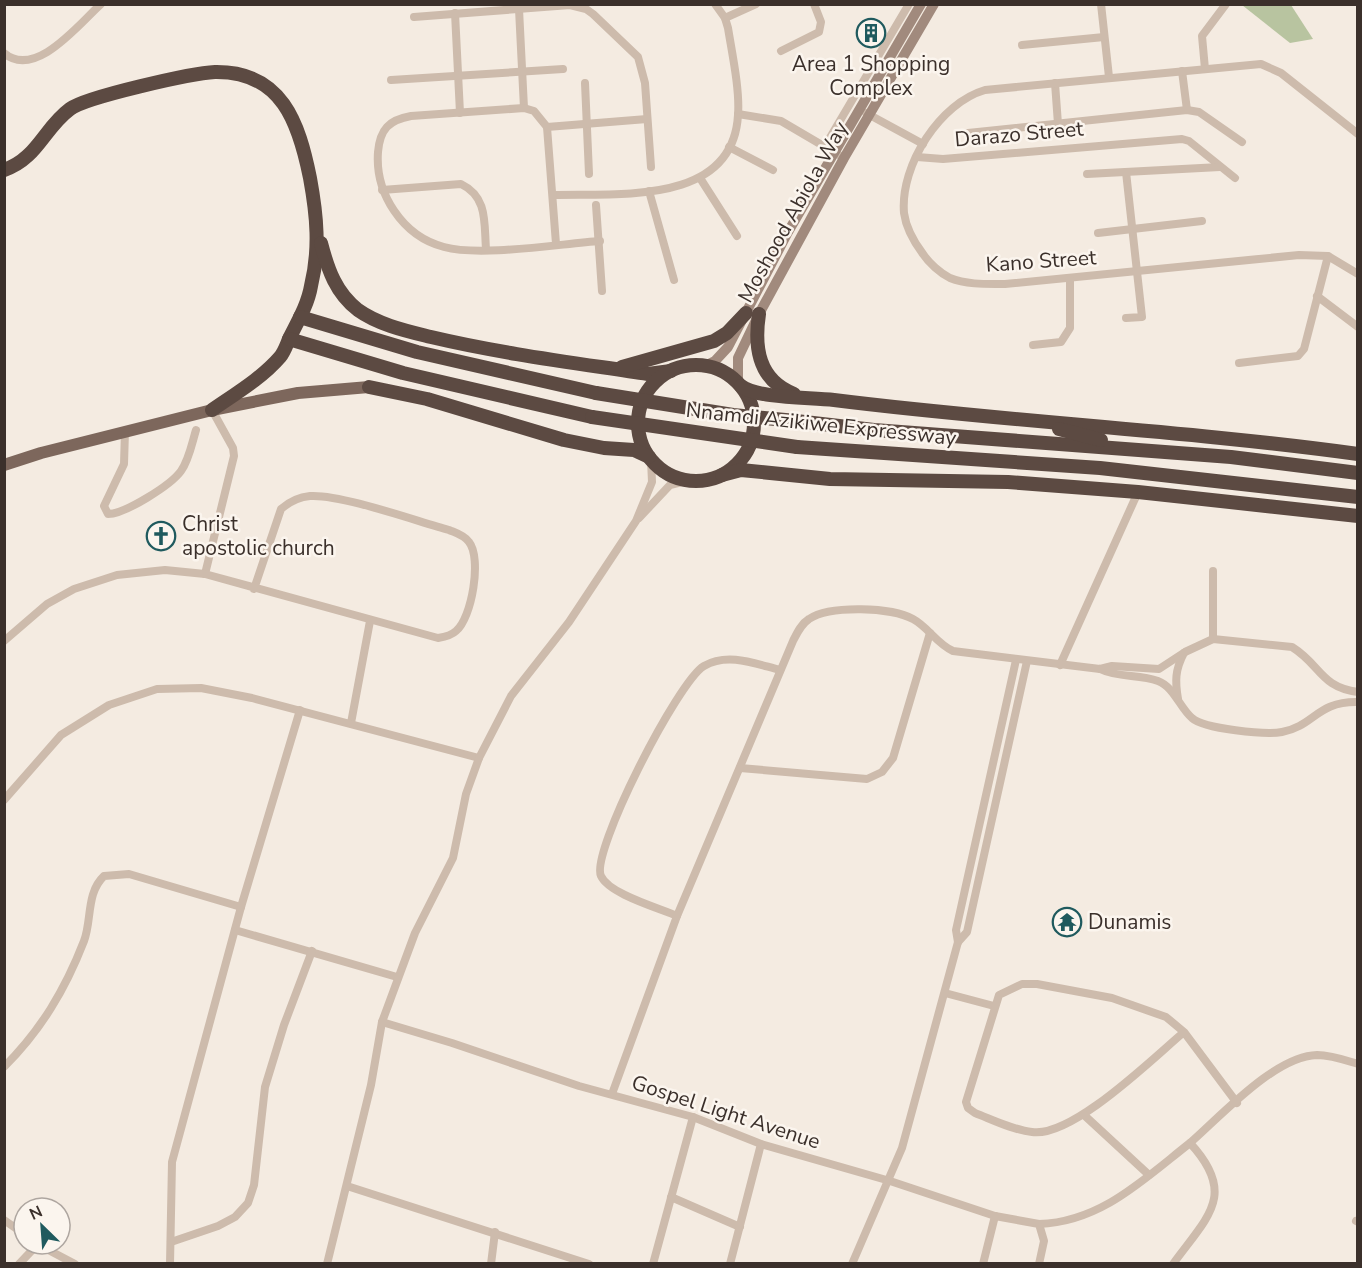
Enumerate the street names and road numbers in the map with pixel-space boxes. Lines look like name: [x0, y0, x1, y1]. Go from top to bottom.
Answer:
street label: Darazo Street: [953, 114, 1085, 154]
street label: Moshood Abiola Way: [731, 116, 855, 308]
street label: Kano Street: [985, 243, 1098, 279]
street label: Nnamdi Azikiwe Expressway: [684, 396, 958, 452]
street label: Gospel Light Avenue: [628, 1068, 824, 1156]

